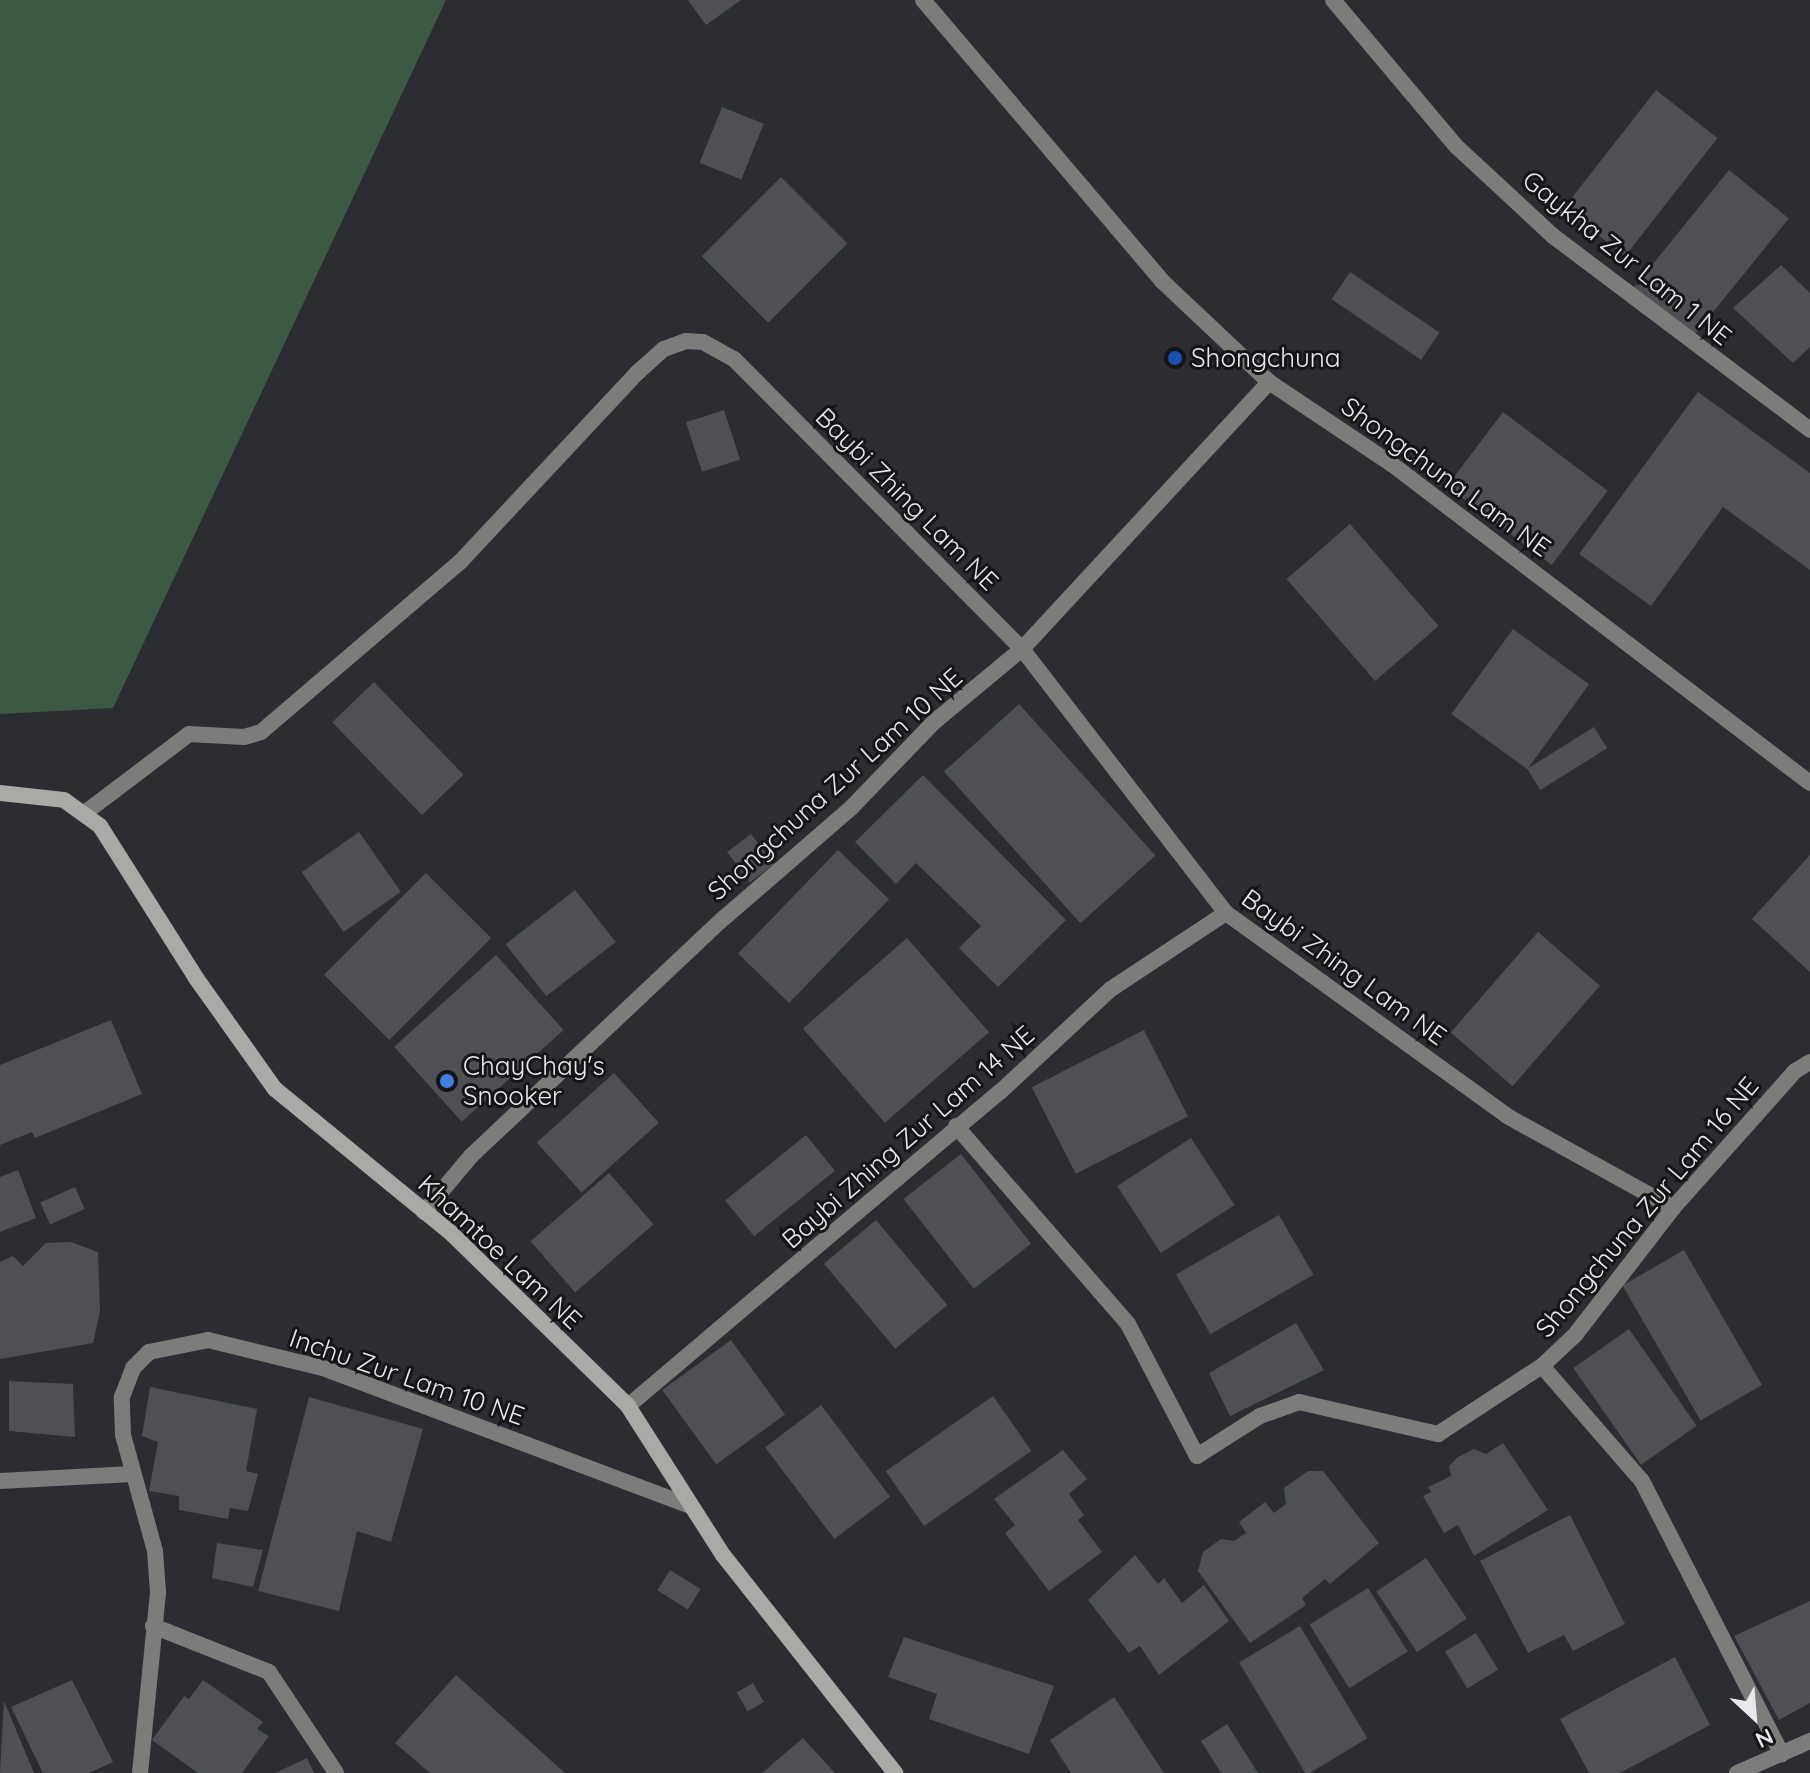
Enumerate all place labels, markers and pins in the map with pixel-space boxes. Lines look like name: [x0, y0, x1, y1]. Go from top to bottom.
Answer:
place label: Shongchuna: [1191, 342, 1341, 374]
marker: Shongchuna: [1166, 349, 1184, 367]
place label: ChayChay's Snooker: [463, 1050, 605, 1112]
marker: ChayChay's Snooker: [438, 1072, 456, 1090]

